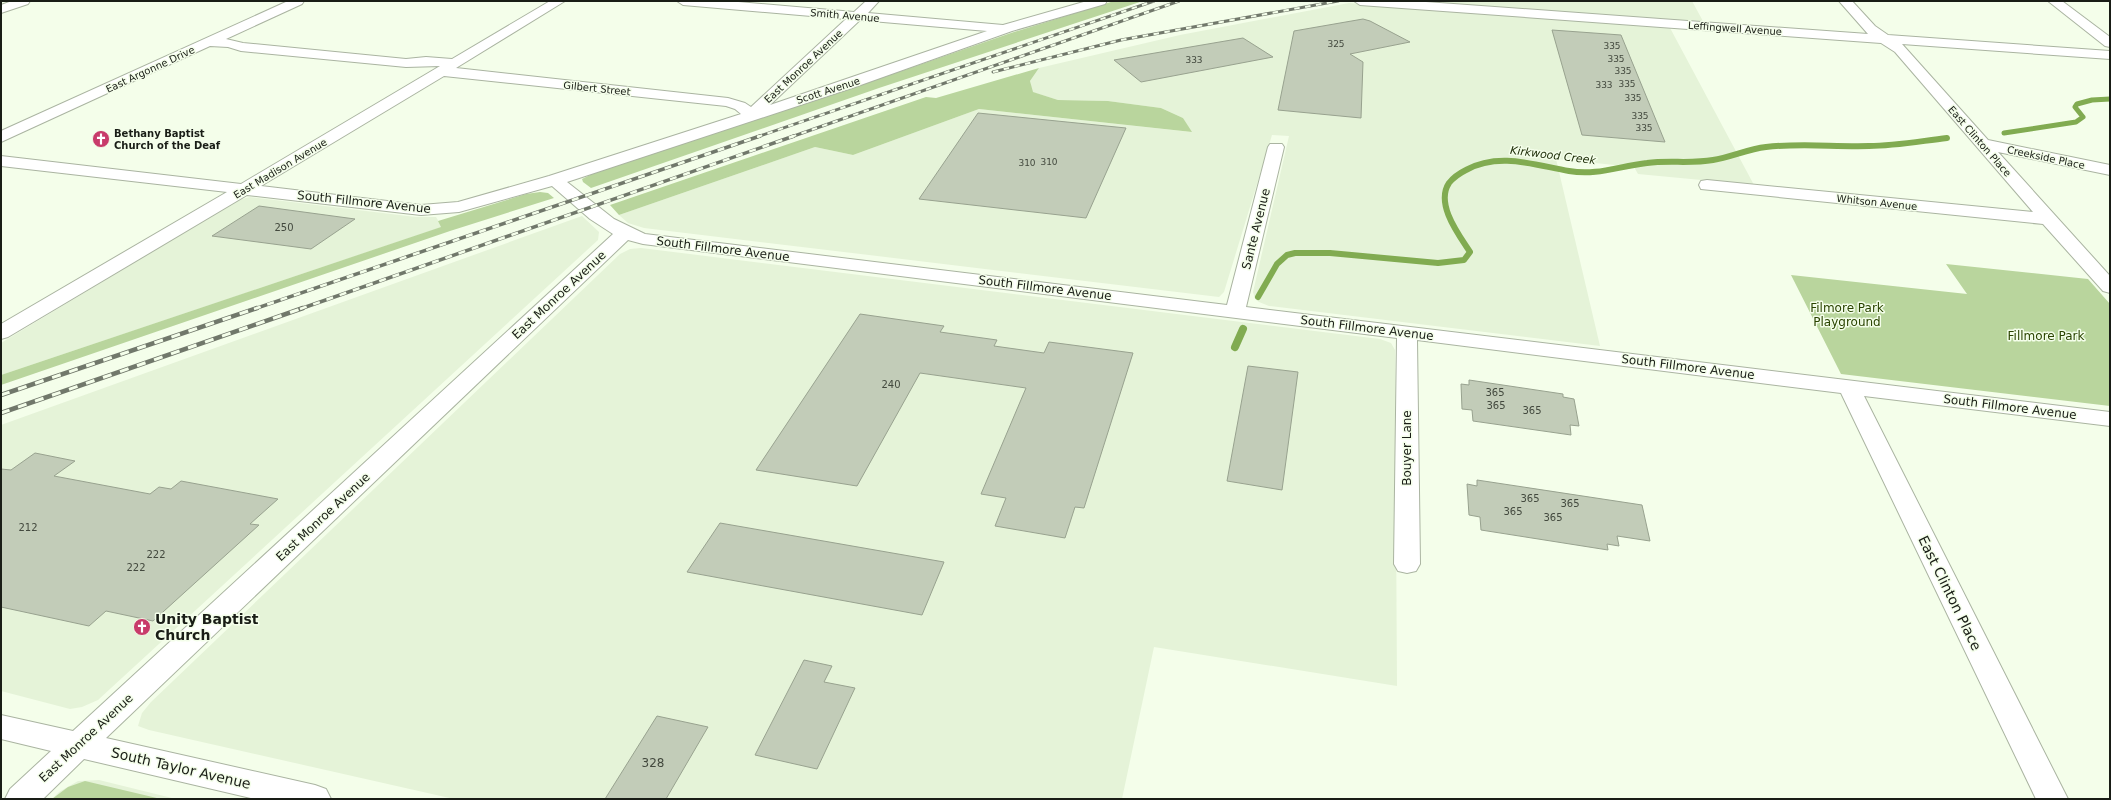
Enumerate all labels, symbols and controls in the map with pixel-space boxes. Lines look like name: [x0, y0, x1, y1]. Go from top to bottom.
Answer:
street label: Smith Avenue: [810, 7, 880, 24]
street label: Leffingwell Avenue: [1688, 20, 1782, 37]
street label: East Monroe Avenue: [762, 27, 845, 105]
house number: 325: [1327, 39, 1345, 49]
house number: 335: [1603, 41, 1621, 51]
street label: East Argonne Drive: [104, 44, 196, 95]
house number: 335: [1607, 54, 1625, 64]
house number: 333: [1185, 55, 1203, 65]
house number: 335: [1614, 66, 1632, 76]
street label: Scott Avenue: [795, 75, 861, 106]
house number: 335: [1618, 79, 1636, 89]
street label: Gilbert Street: [563, 80, 631, 97]
house number: 333: [1595, 80, 1613, 90]
house number: 335: [1624, 93, 1642, 103]
street label: East Clinton Place: [1946, 104, 2013, 179]
house number: 335: [1631, 111, 1649, 121]
house number: 335: [1635, 123, 1653, 133]
place label: Bethany Baptist Church of the Deaf: [114, 128, 221, 151]
church icon: Bethany Baptist Church of the Deaf: [91, 129, 111, 149]
street label: East Madison Avenue: [232, 136, 329, 201]
water label: Kirkwood Creek: [1509, 144, 1597, 167]
street label: Creekside Place: [2006, 144, 2086, 171]
house number: 310: [1040, 157, 1058, 167]
house number: 310: [1018, 158, 1036, 168]
street label: Sante Avenue: [1239, 187, 1273, 271]
street label: South Fillmore Avenue: [297, 188, 431, 216]
street label: Whitson Avenue: [1836, 193, 1918, 212]
house number: 250: [274, 222, 294, 233]
street label: South Fillmore Avenue: [656, 234, 790, 264]
street label: East Monroe Avenue: [509, 248, 609, 342]
street label: South Fillmore Avenue: [978, 273, 1112, 303]
park label: Filmore Park Playground: [1810, 301, 1884, 329]
street label: South Fillmore Avenue: [1300, 313, 1434, 343]
park label: Fillmore Park: [2008, 329, 2084, 343]
street label: South Fillmore Avenue: [1621, 352, 1755, 382]
house number: 240: [881, 379, 901, 390]
house number: 365: [1485, 387, 1505, 398]
street label: South Fillmore Avenue: [1943, 392, 2077, 422]
house number: 365: [1486, 400, 1506, 411]
house number: 365: [1522, 405, 1542, 416]
street label: Bouyer Lane: [1400, 410, 1414, 486]
street label: East Monroe Avenue: [273, 470, 373, 564]
house number: 365: [1520, 493, 1540, 504]
house number: 365: [1560, 498, 1580, 509]
house number: 365: [1503, 506, 1523, 517]
house number: 365: [1543, 512, 1563, 523]
house number: 212: [18, 522, 38, 533]
street label: East Clinton Place: [1915, 533, 1985, 653]
house number: 222: [146, 549, 166, 560]
house number: 222: [126, 562, 146, 573]
place label: Unity Baptist Church: [155, 611, 259, 643]
church icon: Unity Baptist Church: [132, 617, 152, 637]
street label: East Monroe Avenue: [36, 691, 136, 785]
street label: South Taylor Avenue: [110, 744, 252, 792]
house number: 328: [642, 756, 664, 770]

